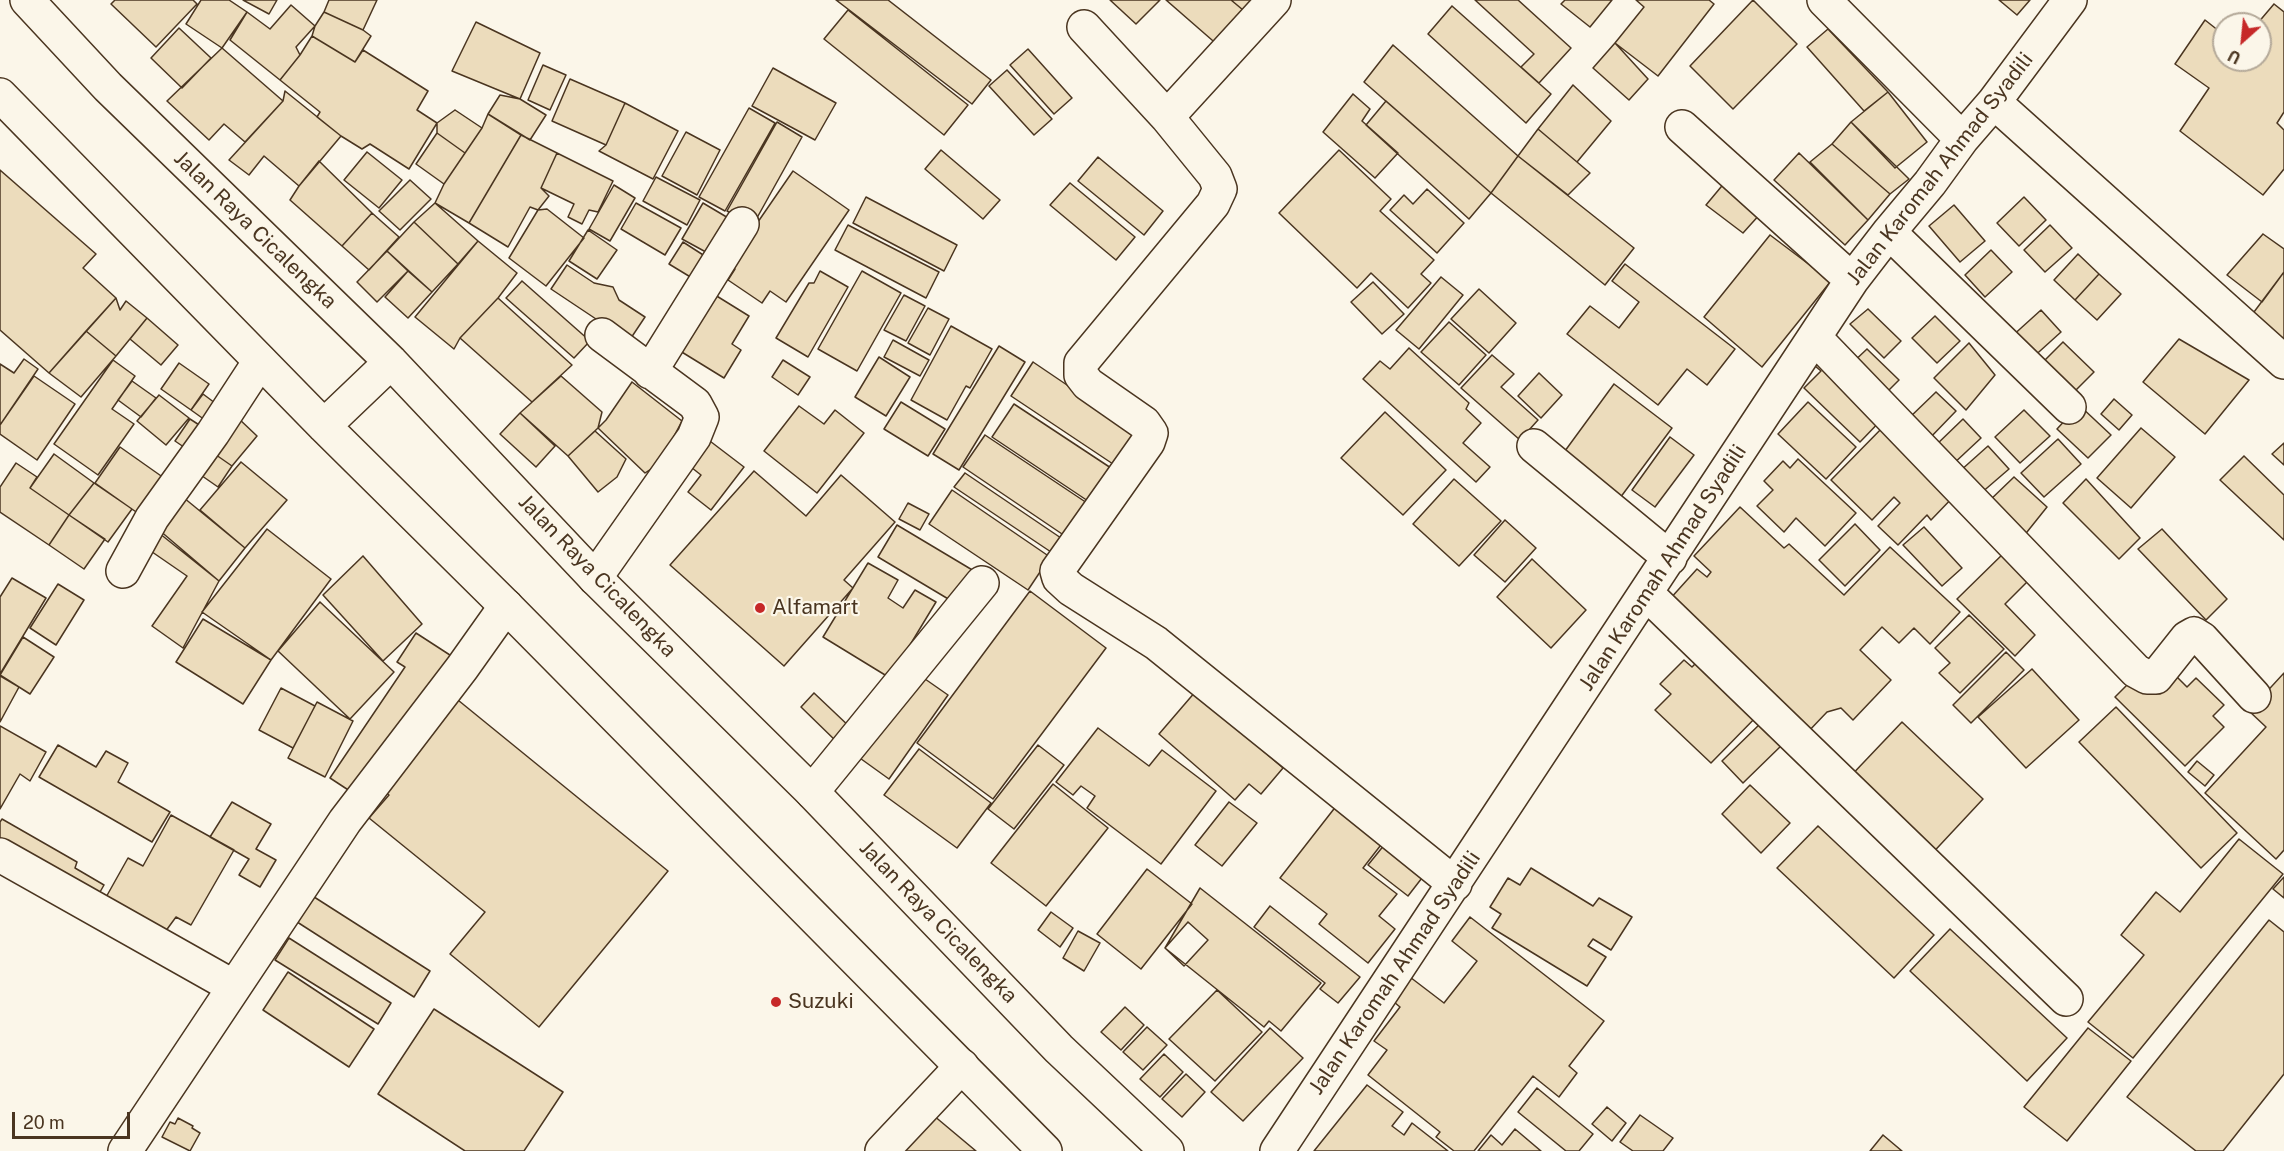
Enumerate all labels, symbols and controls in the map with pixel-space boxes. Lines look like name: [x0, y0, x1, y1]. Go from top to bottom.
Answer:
north arrow: [2212, 12, 2272, 72]
text: U: [2225, 46, 2244, 68]
street label: Jalan Karomah Ahmad Syadili: [1841, 48, 2039, 290]
street label: Jalan Raya Cicalengka: [168, 146, 342, 314]
street label: Jalan Karomah Ahmad Syadili: [1574, 440, 1752, 696]
street label: Jalan Raya Cicalengka: [513, 489, 681, 663]
place label: Alfamart: [772, 595, 859, 621]
marker: Alfamart: [753, 601, 767, 615]
street label: Jalan Raya Cicalengka: [854, 835, 1022, 1009]
street label: Jalan Karomah Ahmad Syadili: [1304, 847, 1486, 1099]
place label: Suzuki: [788, 989, 854, 1015]
marker: Suzuki: [769, 995, 783, 1009]
scale bar: [15, 1100, 134, 1138]
text: 20 m: [23, 1112, 65, 1133]

